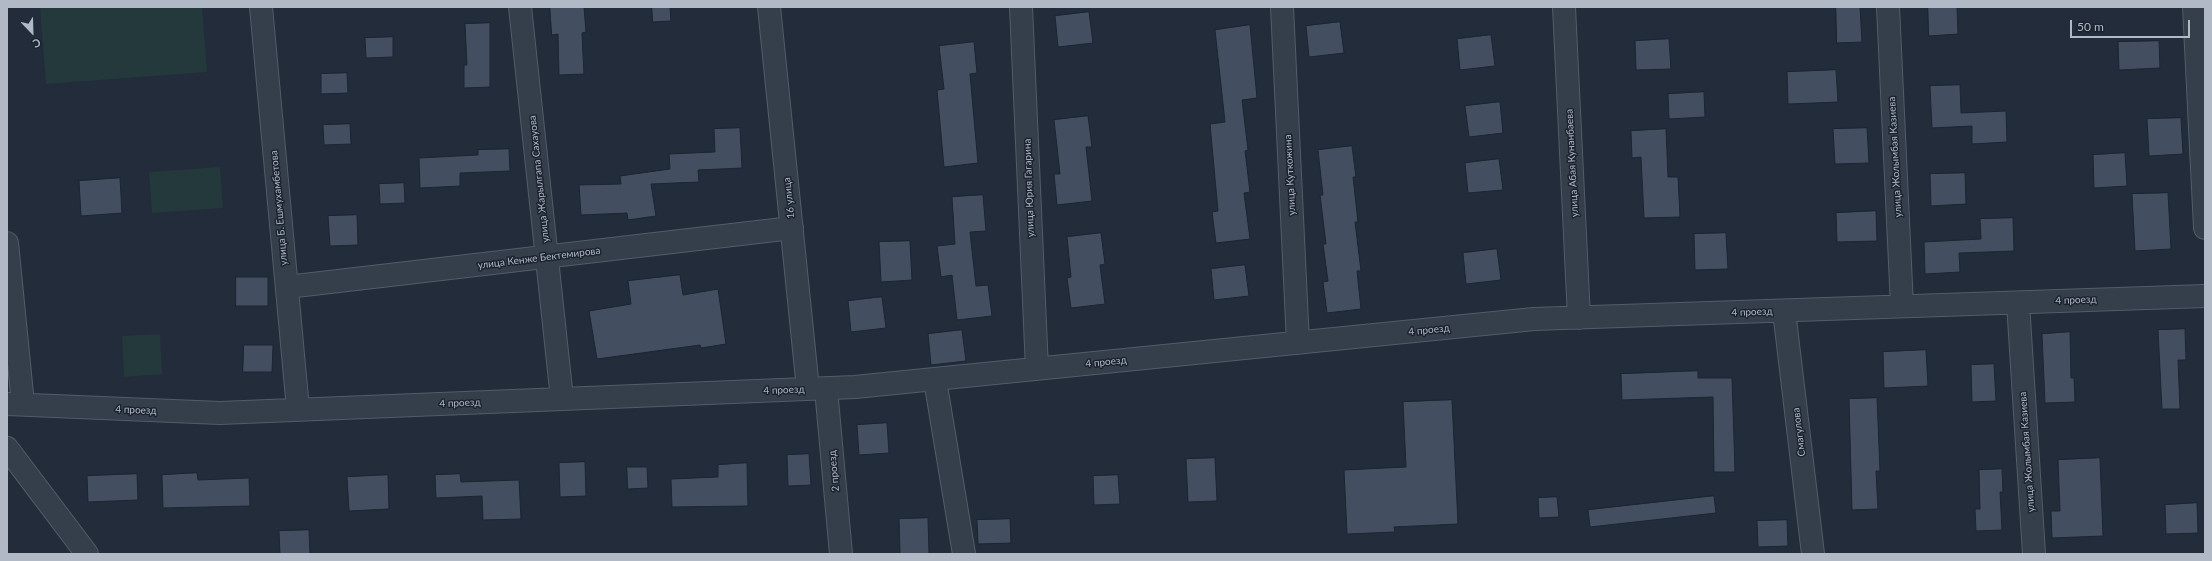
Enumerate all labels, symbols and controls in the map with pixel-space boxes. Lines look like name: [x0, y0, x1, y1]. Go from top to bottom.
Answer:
north arrow: [12, 12, 52, 52]
scale bar: [2072, 12, 2192, 38]
text: 50 m: [2077, 19, 2104, 34]
text: С: [31, 36, 43, 51]
street label: улица Жолымбая Казиева: [1886, 96, 1904, 218]
street label: улица Абая Кунанбаева: [1563, 109, 1581, 217]
street label: улица Жарылгапа Сахауова: [526, 115, 552, 243]
street label: улица Куткожина: [1282, 134, 1298, 216]
street label: улица Юрия Гагарина: [1021, 138, 1037, 238]
street label: улица Б. Ешмухамбетова: [268, 150, 290, 266]
street label: 16 улица: [781, 177, 797, 219]
street label: улица Кенже Бектемирова: [477, 245, 601, 271]
street label: 4 проезд: [2055, 293, 2097, 307]
street label: 4 проезд: [1731, 305, 1773, 319]
street label: 4 проезд: [1408, 322, 1450, 338]
street label: 4 проезд: [1085, 354, 1127, 370]
street label: 4 проезд: [763, 383, 805, 397]
street label: улица Жолымбая Казиева: [2017, 391, 2037, 513]
street label: 4 проезд: [439, 396, 481, 410]
street label: 4 проезд: [115, 403, 157, 417]
street label: Смагулова: [1790, 407, 1808, 457]
street label: 2 проезд: [826, 450, 842, 492]

